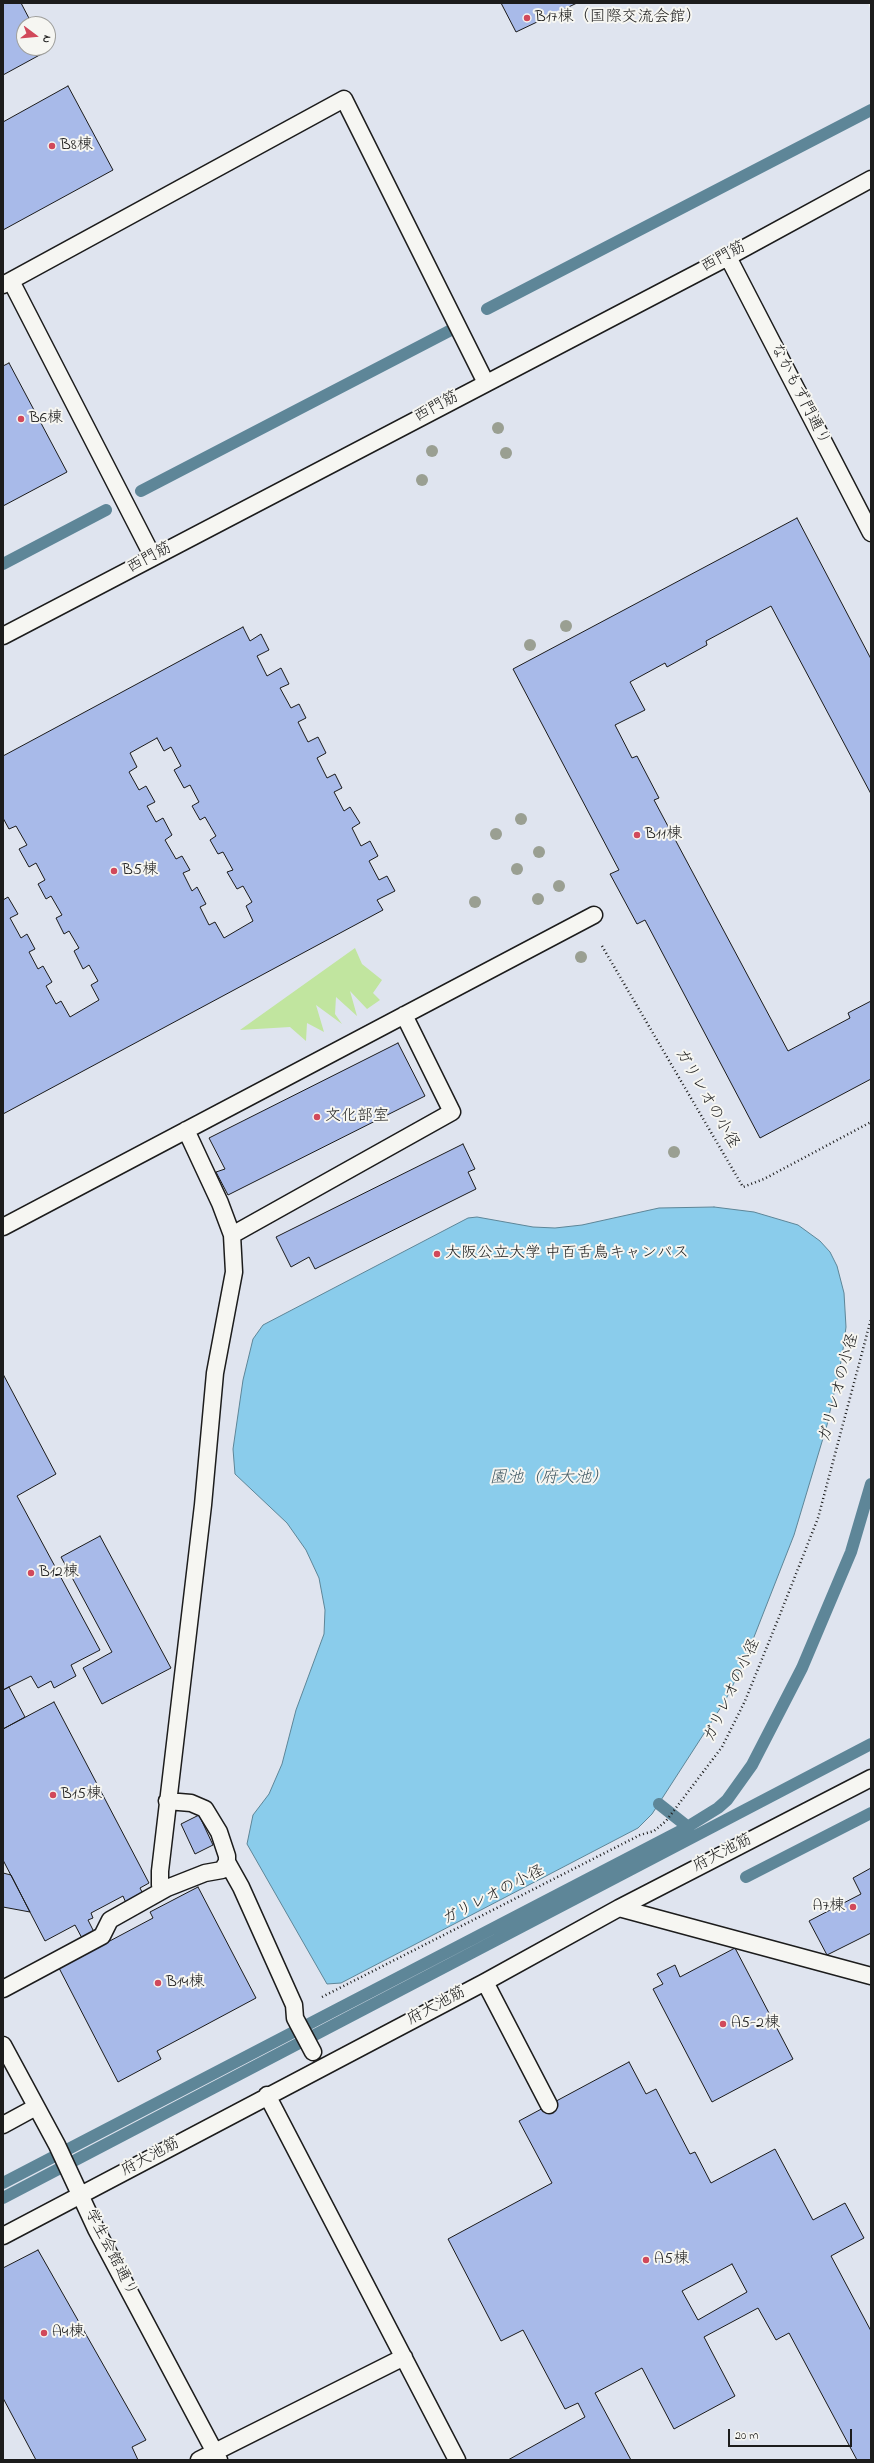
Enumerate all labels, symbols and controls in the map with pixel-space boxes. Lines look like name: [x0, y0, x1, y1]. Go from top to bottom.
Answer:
place label: B17棟（国際交流会館）: [535, 8, 701, 28]
marker: B17棟（国際交流会館）: [522, 13, 532, 23]
north arrow: [16, 16, 56, 56]
text: N: [38, 33, 55, 45]
place label: B8棟: [60, 136, 93, 156]
marker: B8棟: [47, 141, 57, 151]
street label: 西門筋: [698, 238, 750, 278]
street label: なかもず門通り: [765, 341, 833, 449]
street label: 西門筋: [411, 388, 463, 428]
place label: B6棟: [29, 409, 63, 429]
marker: B6棟: [16, 414, 26, 424]
street label: 西門筋: [124, 539, 176, 579]
place label: B11棟: [645, 825, 682, 845]
marker: B11棟: [632, 830, 642, 840]
place label: B5棟: [122, 861, 158, 881]
marker: B5棟: [109, 866, 119, 876]
street label: ガリレオの小径: [670, 1046, 742, 1152]
place label: 文化部室: [325, 1107, 389, 1127]
marker: 文化部室: [312, 1112, 322, 1122]
place label: 大阪公立大学 中百舌鳥キャンパス: [445, 1244, 689, 1264]
marker: 大阪公立大学 中百舌鳥キャンパス: [432, 1249, 442, 1259]
street label: ガリレオの小径: [816, 1331, 864, 1445]
water label: 園池（府大池）: [490, 1469, 608, 1489]
place label: B12棟: [39, 1563, 79, 1583]
marker: B12棟: [26, 1568, 36, 1578]
street label: ガリレオの小径: [701, 1636, 765, 1746]
place label: B15棟: [61, 1785, 102, 1805]
marker: B15棟: [48, 1790, 58, 1800]
street label: 府大池筋: [690, 1831, 756, 1877]
street label: ガリレオの小径: [440, 1862, 548, 1930]
place label: A7棟: [813, 1897, 845, 1917]
marker: A7棟: [848, 1902, 858, 1912]
place label: B14棟: [166, 1973, 204, 1993]
marker: B14棟: [153, 1978, 163, 1988]
street label: 府大池筋: [404, 1984, 470, 2030]
place label: A5-2棟: [731, 2014, 780, 2034]
marker: A5-2棟: [718, 2019, 728, 2029]
street label: 府大池筋: [118, 2135, 184, 2181]
street label: 学生会館通り: [80, 2206, 140, 2300]
place label: A5棟: [654, 2250, 689, 2270]
marker: A5棟: [641, 2255, 651, 2265]
place label: A4棟: [52, 2323, 84, 2343]
marker: A4棟: [39, 2328, 49, 2338]
scale bar: [730, 2421, 854, 2447]
text: 20 m: [735, 2427, 758, 2445]

